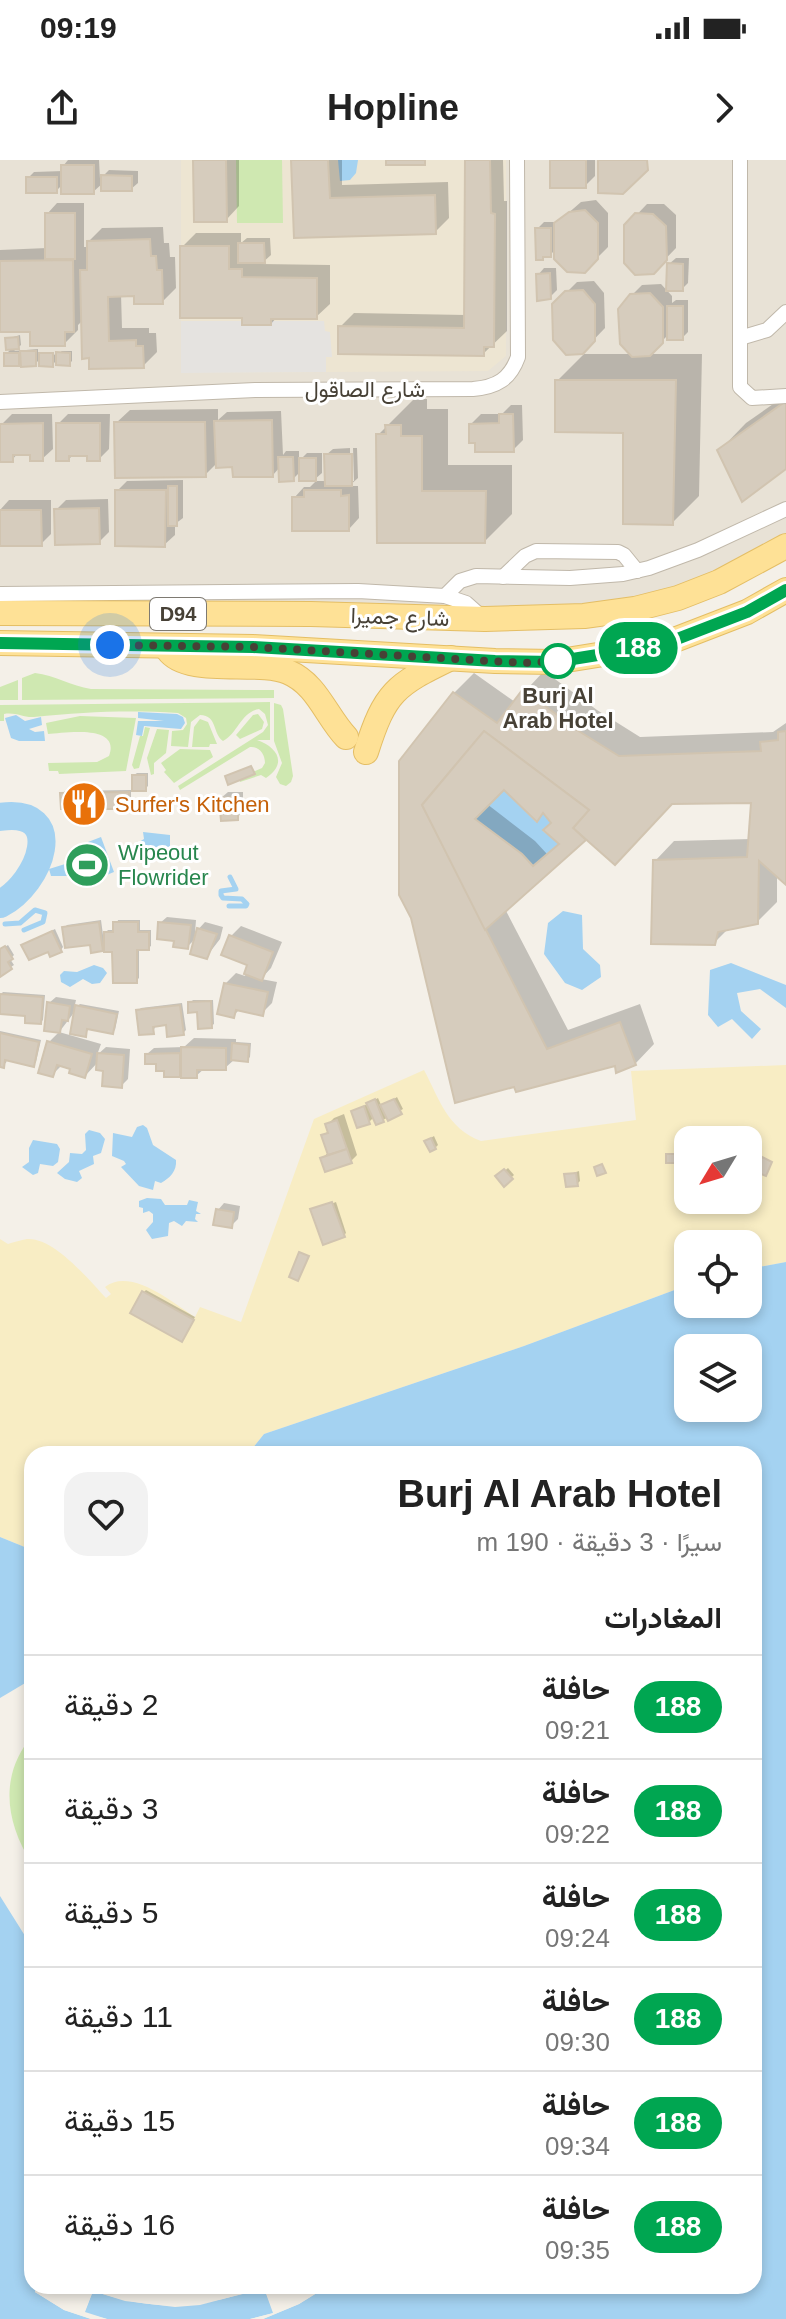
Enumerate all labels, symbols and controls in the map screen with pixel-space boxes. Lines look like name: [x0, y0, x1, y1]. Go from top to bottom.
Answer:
text: 09:19: [40, 11, 117, 44]
icon: share: [40, 86, 84, 130]
icon: forward: [702, 86, 746, 130]
text: Hopline: [327, 87, 459, 128]
street label: شارع الصاقول: [305, 377, 425, 404]
road number: D94: [150, 598, 206, 630]
street label: شارع جميرا: [350, 603, 450, 633]
line badge: 188: [592, 622, 684, 674]
your location: [90, 625, 130, 665]
text: 188: [615, 632, 661, 663]
marker: Burj Al Arab Hotel: [541, 644, 575, 678]
place label: Burj Al Arab Hotel: [502, 683, 614, 733]
restaurant icon: Surfer's Kitchen: [60, 780, 108, 828]
place label: Surfer's Kitchen: [115, 792, 270, 817]
place label: Wipeout Flowrider: [118, 840, 208, 890]
sports icon: Wipeout Flowrider: [63, 841, 111, 889]
north arrow: [674, 1126, 762, 1214]
map controls: [674, 1126, 762, 1422]
button: locate: [674, 1230, 762, 1318]
button: layers: [674, 1334, 762, 1422]
button: heart: [64, 1472, 148, 1556]
text: Burj Al Arab Hotel: [398, 1473, 722, 1515]
text: سيرًا · 3 دقيقة · 190 m: [476, 1527, 722, 1557]
text: المغادرات: [604, 1601, 722, 1634]
text: حافلة: [542, 1672, 610, 1705]
text: 2 دقيقة: [64, 1688, 158, 1721]
text: 188: [655, 1691, 701, 1722]
text: 09:21: [545, 1715, 610, 1745]
text: حافلة: [542, 1776, 610, 1809]
text: 3 دقيقة: [64, 1792, 158, 1825]
text: 188: [655, 1795, 701, 1826]
text: 09:22: [545, 1819, 610, 1849]
text: حافلة: [542, 1880, 610, 1913]
text: 5 دقيقة: [64, 1896, 158, 1929]
text: 188: [655, 1899, 701, 1930]
text: 09:24: [545, 1923, 610, 1953]
text: حافلة: [542, 1984, 610, 2017]
text: 11 دقيقة: [64, 2000, 173, 2033]
text: 188: [655, 2003, 701, 2034]
text: 09:30: [545, 2027, 610, 2057]
text: حافلة: [542, 2088, 610, 2121]
text: 15 دقيقة: [64, 2104, 175, 2137]
text: 188: [655, 2107, 701, 2138]
text: 09:34: [545, 2131, 610, 2161]
text: حافلة: [542, 2192, 610, 2225]
text: 16 دقيقة: [64, 2208, 175, 2241]
text: 188: [655, 2211, 701, 2242]
text: 09:35: [545, 2235, 610, 2265]

